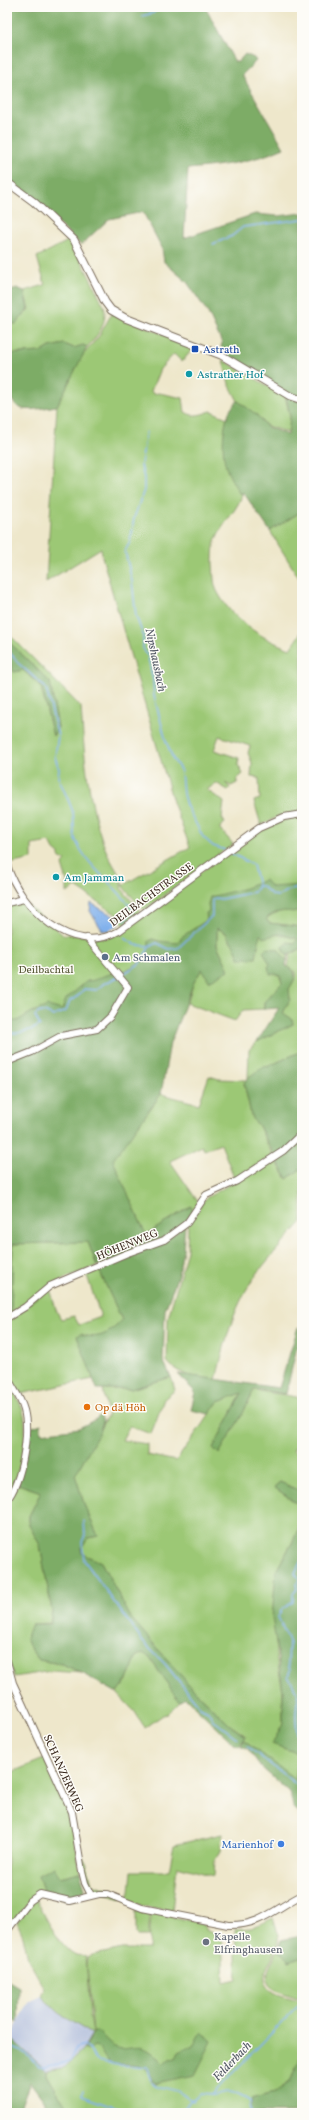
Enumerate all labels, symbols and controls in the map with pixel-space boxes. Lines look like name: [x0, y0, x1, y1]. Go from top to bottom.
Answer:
place label: Astrath: [203, 343, 240, 358]
marker: Astrath: [190, 344, 200, 354]
place label: Astrather Hof: [197, 368, 265, 383]
marker: Astrather Hof: [184, 369, 194, 379]
water label: Nipshausbach: [140, 627, 170, 693]
street label: DEILBACHSTRASSE: [107, 860, 197, 931]
place label: Am Jamman: [64, 871, 125, 886]
marker: Am Jamman: [51, 872, 61, 882]
place label: Am Schmalen: [113, 951, 181, 966]
marker: Am Schmalen: [100, 952, 110, 962]
park label: Deilbachtal: [18, 963, 74, 978]
street label: HÖHENWEG: [95, 1226, 161, 1265]
place label: Op dä Höh: [95, 1401, 146, 1416]
marker: Op dä Höh: [82, 1402, 92, 1412]
street label: SCHANZERWEG: [39, 1732, 86, 1815]
place label: Marienhof: [221, 1838, 274, 1853]
marker: Marienhof: [276, 1839, 286, 1849]
place label: Kapelle Elfringhausen: [214, 1930, 283, 1958]
marker: Kapelle Elfringhausen: [201, 1937, 211, 1947]
water label: Felderbach: [210, 2038, 256, 2085]

